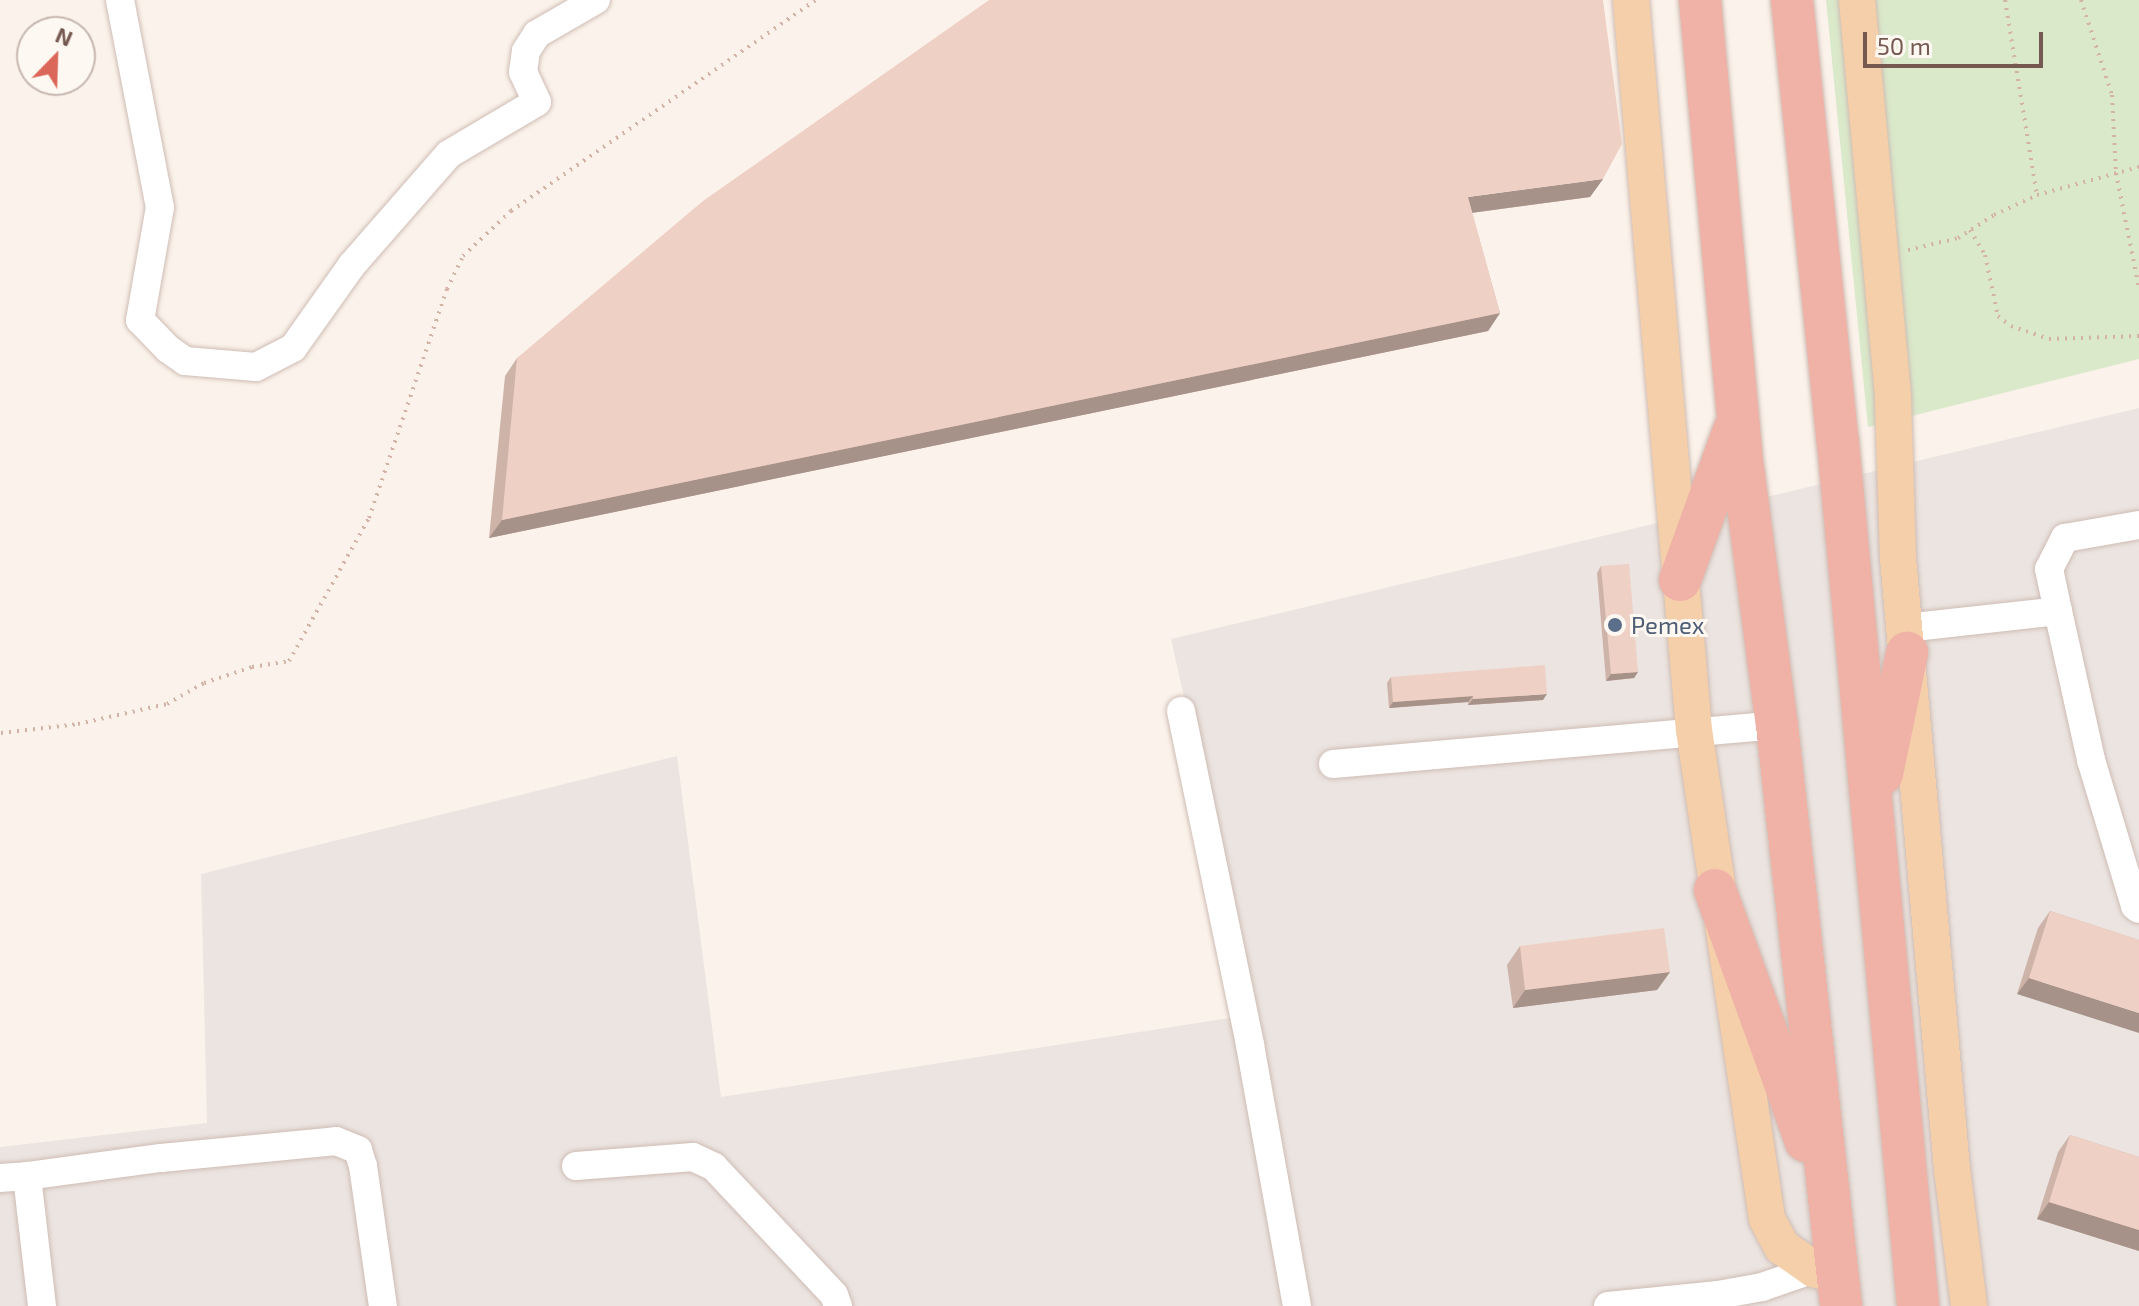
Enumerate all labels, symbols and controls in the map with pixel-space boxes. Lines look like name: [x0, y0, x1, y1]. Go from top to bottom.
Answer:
north arrow: [16, 16, 96, 96]
scale bar: [1867, 16, 2047, 66]
text: N: [52, 21, 77, 51]
text: 50 m: [1877, 31, 1931, 60]
place label: Pemex: [1631, 611, 1704, 639]
marker: Pemex: [1606, 616, 1624, 634]

